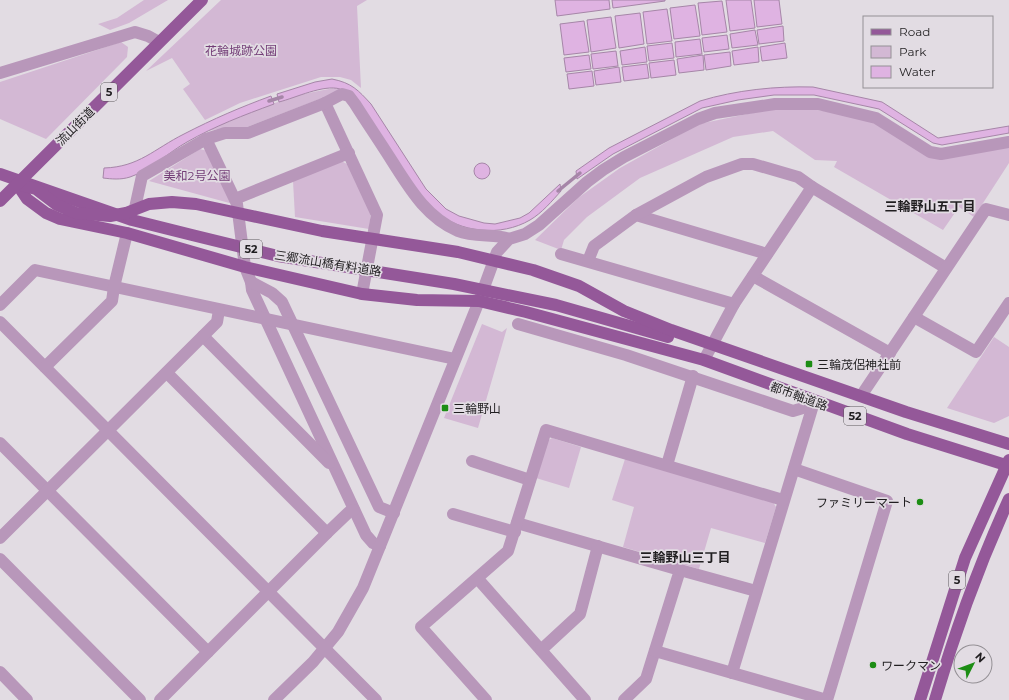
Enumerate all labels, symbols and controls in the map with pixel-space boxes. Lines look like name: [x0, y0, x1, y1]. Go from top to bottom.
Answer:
legend: [863, 16, 993, 88]
text: Road: [899, 24, 930, 39]
park label: 花輪城跡公園: [205, 43, 277, 58]
text: Park: [899, 44, 927, 59]
text: Water: [899, 64, 936, 79]
road number: 5: [101, 83, 117, 101]
street label: 流山街道: [53, 104, 97, 148]
park label: 美和2号公園: [164, 168, 230, 183]
district label: 三輪野山五丁目: [884, 198, 976, 214]
road number: 52: [240, 240, 262, 258]
street label: 三郷流山橋有料道路: [273, 247, 383, 279]
place label: 三輪茂侶神社前: [817, 357, 901, 372]
marker: 三輪茂侶神社前: [804, 359, 814, 369]
street label: 都市軸道路: [768, 379, 830, 413]
place label: 三輪野山: [453, 401, 501, 416]
marker: 三輪野山: [440, 403, 450, 413]
road number: 52: [844, 407, 866, 425]
place label: ファミリーマート: [816, 495, 912, 510]
marker: ファミリーマート: [915, 497, 925, 507]
district label: 三輪野山三丁目: [639, 549, 731, 565]
road number: 5: [949, 571, 965, 589]
north arrow: [953, 644, 993, 684]
text: N: [972, 649, 989, 665]
place label: ワークマン: [881, 658, 941, 673]
marker: ワークマン: [868, 660, 878, 670]

